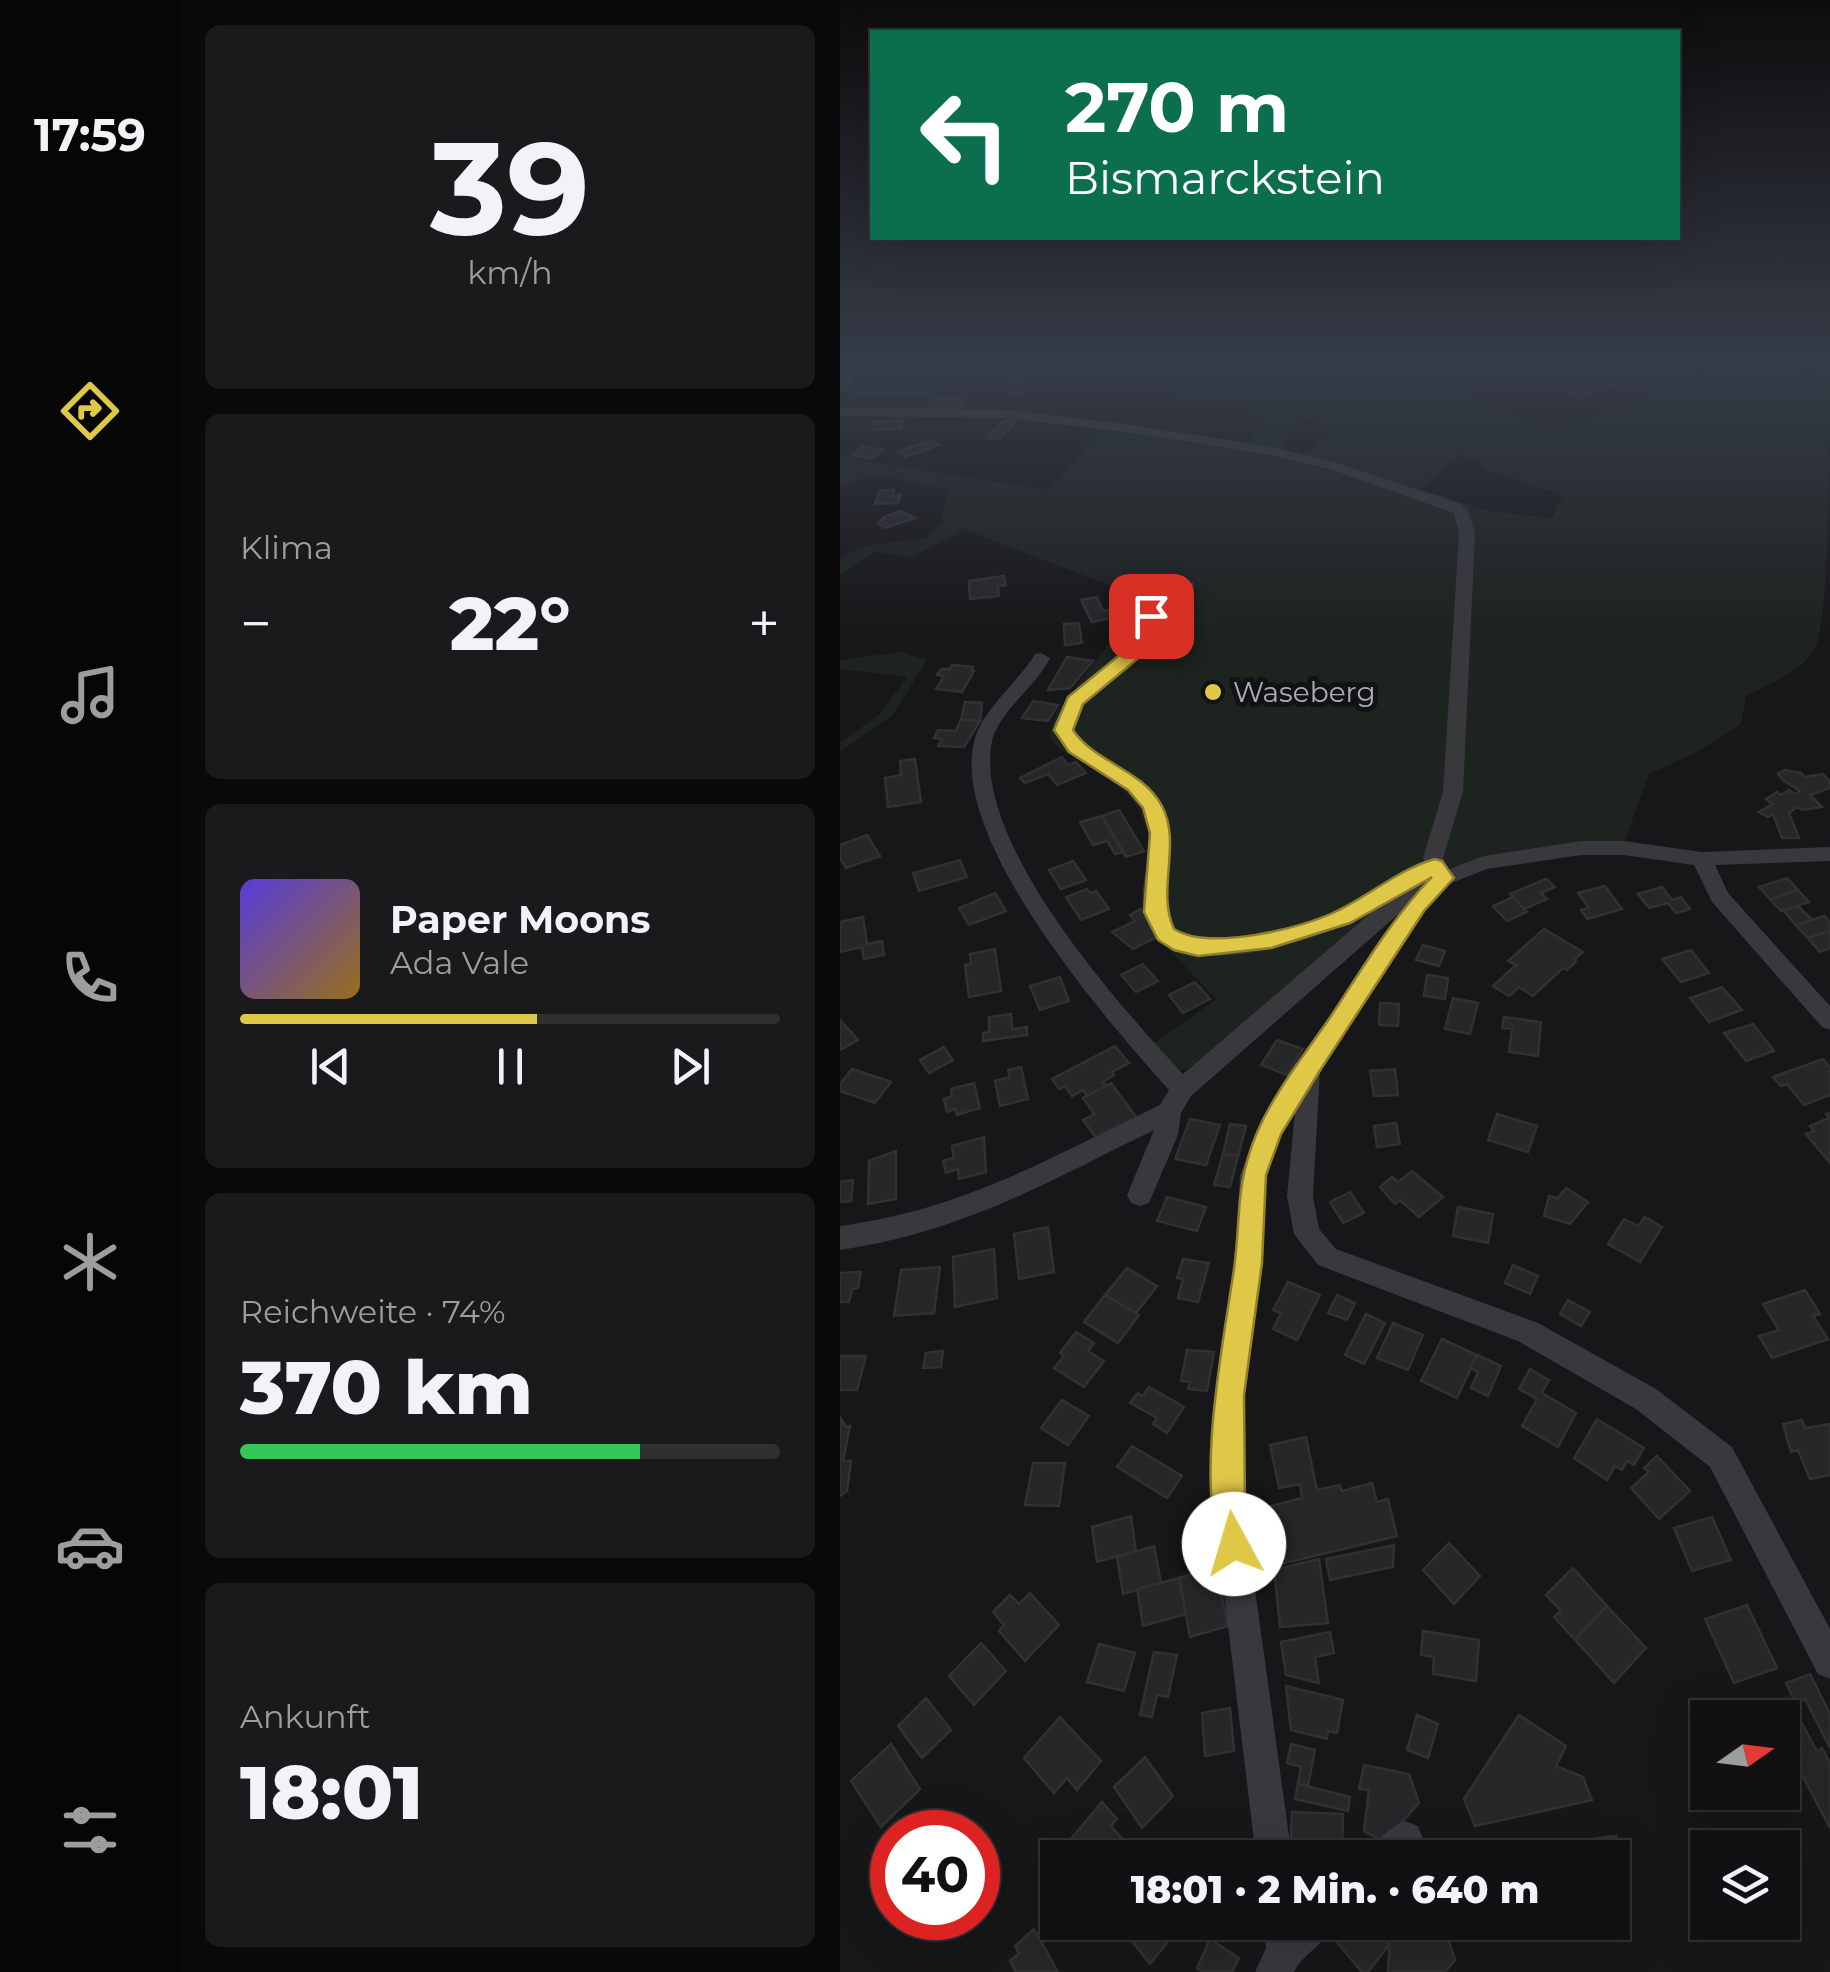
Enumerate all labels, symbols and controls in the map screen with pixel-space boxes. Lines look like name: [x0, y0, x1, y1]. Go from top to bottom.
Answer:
text: 270 m: [1065, 64, 1289, 150]
icon: left: [900, 70, 1030, 200]
text: 17:59: [34, 107, 146, 162]
text: 39: [430, 108, 590, 267]
text: Bismarckstein: [1065, 150, 1385, 205]
text: km/h: [467, 253, 553, 292]
icon: directions: [55, 376, 125, 446]
text: Klima: [240, 528, 333, 567]
pin: [1109, 574, 1194, 659]
text: 22°: [449, 577, 571, 669]
icon: arrive: [1124, 589, 1179, 644]
text: −: [240, 590, 272, 657]
text: +: [748, 590, 780, 657]
icon: music: [55, 660, 125, 730]
place label: Waseberg: [1233, 675, 1376, 709]
marker: Waseberg: [1202, 681, 1224, 703]
text: Paper Moons: [390, 896, 651, 943]
icon: phone: [55, 943, 125, 1013]
text: Ada Vale: [390, 943, 529, 982]
icon: previous: [303, 1039, 358, 1094]
icon: pause: [483, 1039, 538, 1094]
icon: next: [663, 1039, 718, 1094]
icon: climate: [55, 1227, 125, 1297]
text: Reichweite · 74%: [240, 1292, 506, 1331]
text: 370 km: [240, 1341, 533, 1433]
position arrow: [1182, 1492, 1286, 1596]
icon: car: [55, 1511, 125, 1581]
text: Ankunft: [240, 1697, 370, 1736]
north arrow: [1690, 1700, 1800, 1810]
map controls: [1690, 1700, 1800, 1940]
text: 18:01: [240, 1746, 423, 1838]
icon: filters: [55, 1795, 125, 1865]
speed limit sign: 40: [870, 1810, 1000, 1940]
button: layers: [1690, 1830, 1800, 1940]
text: 18:01 · 2 Min. · 640 m: [1131, 1866, 1539, 1913]

